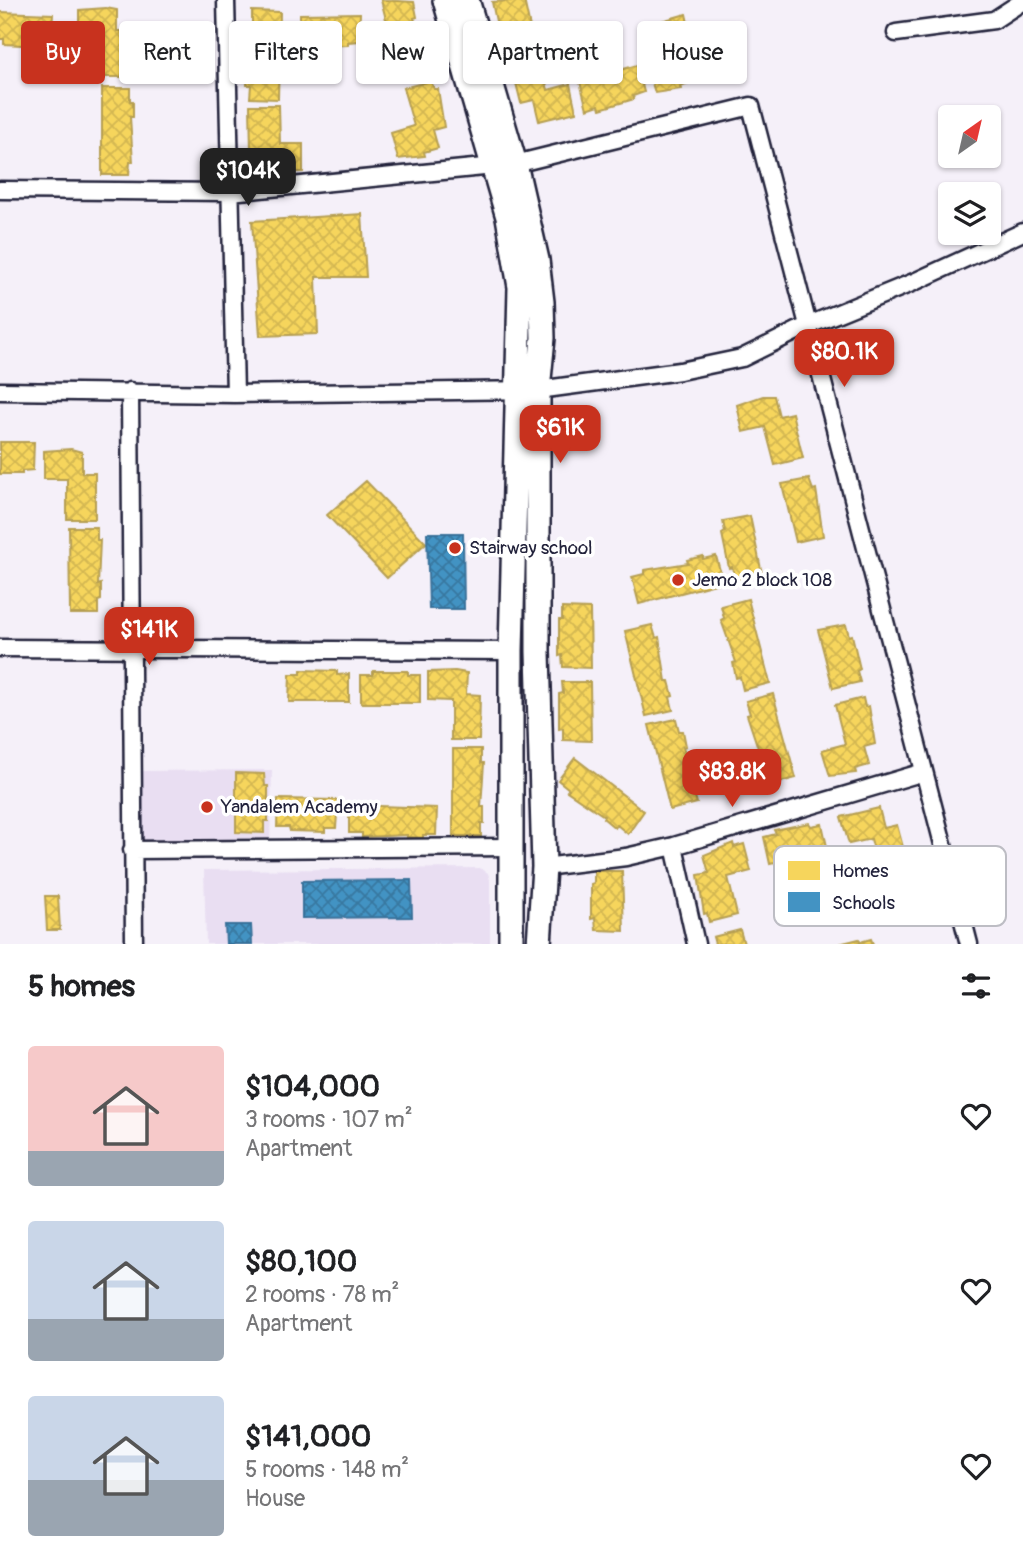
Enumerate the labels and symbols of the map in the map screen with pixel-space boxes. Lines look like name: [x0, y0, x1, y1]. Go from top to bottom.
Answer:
north arrow: [938, 105, 1001, 168]
pin: $104K: [199, 148, 297, 208]
pin: $80.1K: [787, 330, 901, 389]
pin: $61K: [519, 406, 601, 465]
place label: Stairway school: [469, 536, 593, 560]
marker: Stairway school: [447, 540, 463, 556]
place label: Jemo 2 block 108: [692, 568, 832, 592]
marker: Jemo 2 block 108: [670, 572, 686, 588]
pin: $141K: [100, 608, 198, 667]
pin: $83.8K: [675, 750, 789, 809]
place label: Yandalem Academy: [220, 795, 378, 819]
marker: Yandalem Academy: [199, 799, 215, 815]
legend: [774, 846, 1006, 926]
text: Homes: [832, 859, 889, 883]
text: Schools: [832, 891, 896, 915]

